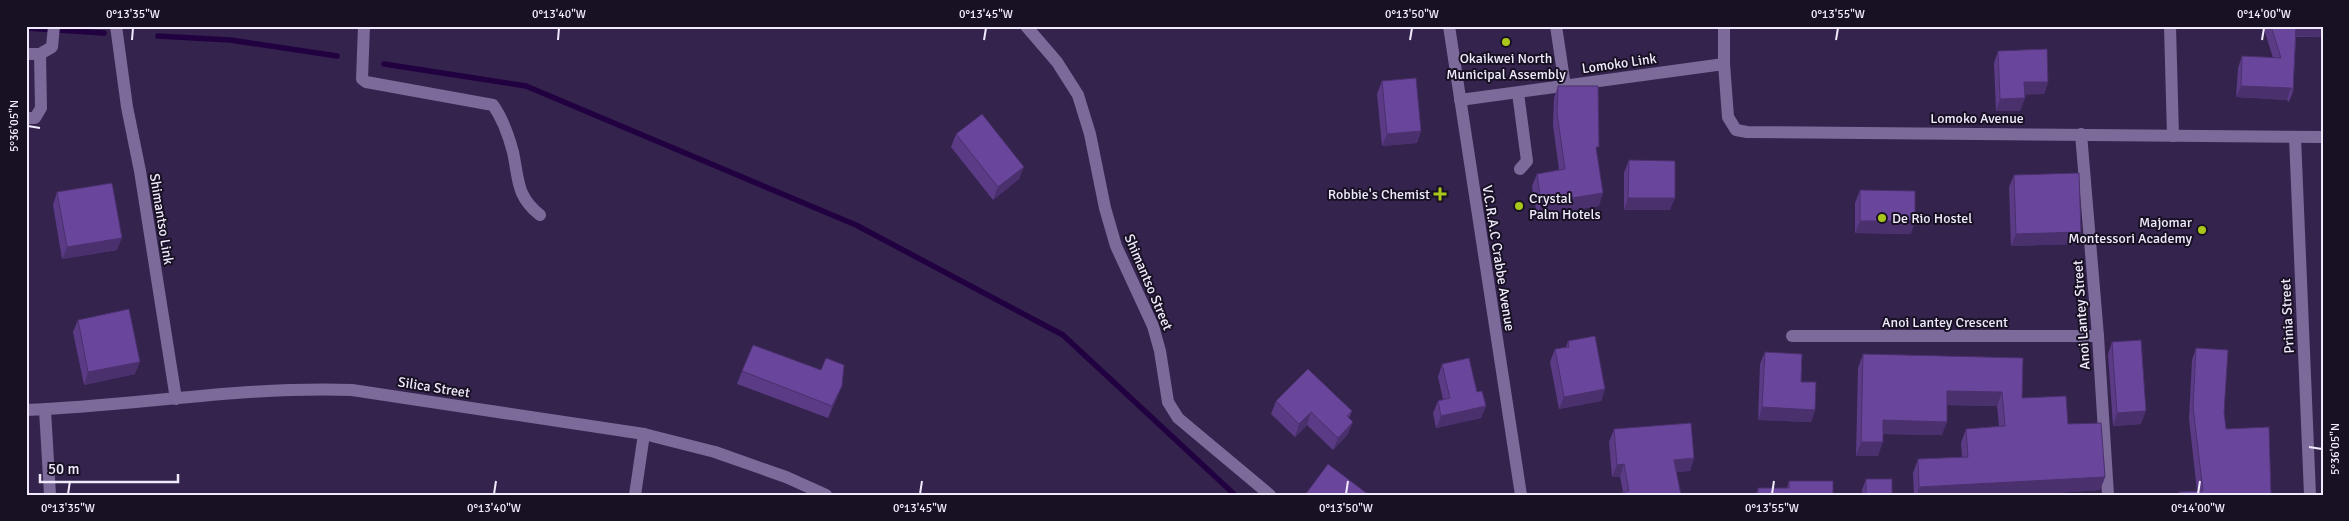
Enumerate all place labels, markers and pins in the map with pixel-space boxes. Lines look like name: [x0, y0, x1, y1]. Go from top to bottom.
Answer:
marker: Okaikwei North Municipal Assembly: [1500, 36, 1512, 48]
place label: Okaikwei North Municipal Assembly: [1446, 50, 1566, 83]
place label: Robbie's Chemist: [1328, 186, 1430, 203]
marker: Robbie's Chemist: [1434, 188, 1446, 200]
place label: Crystal Palm Hotels: [1529, 190, 1601, 223]
marker: Crystal Palm Hotels: [1513, 200, 1525, 212]
place label: De Rio Hostel: [1892, 210, 1972, 227]
marker: De Rio Hostel: [1876, 212, 1888, 224]
place label: Majomar Montessori Academy: [2068, 214, 2193, 247]
marker: Majomar Montessori Academy: [2196, 224, 2208, 236]

